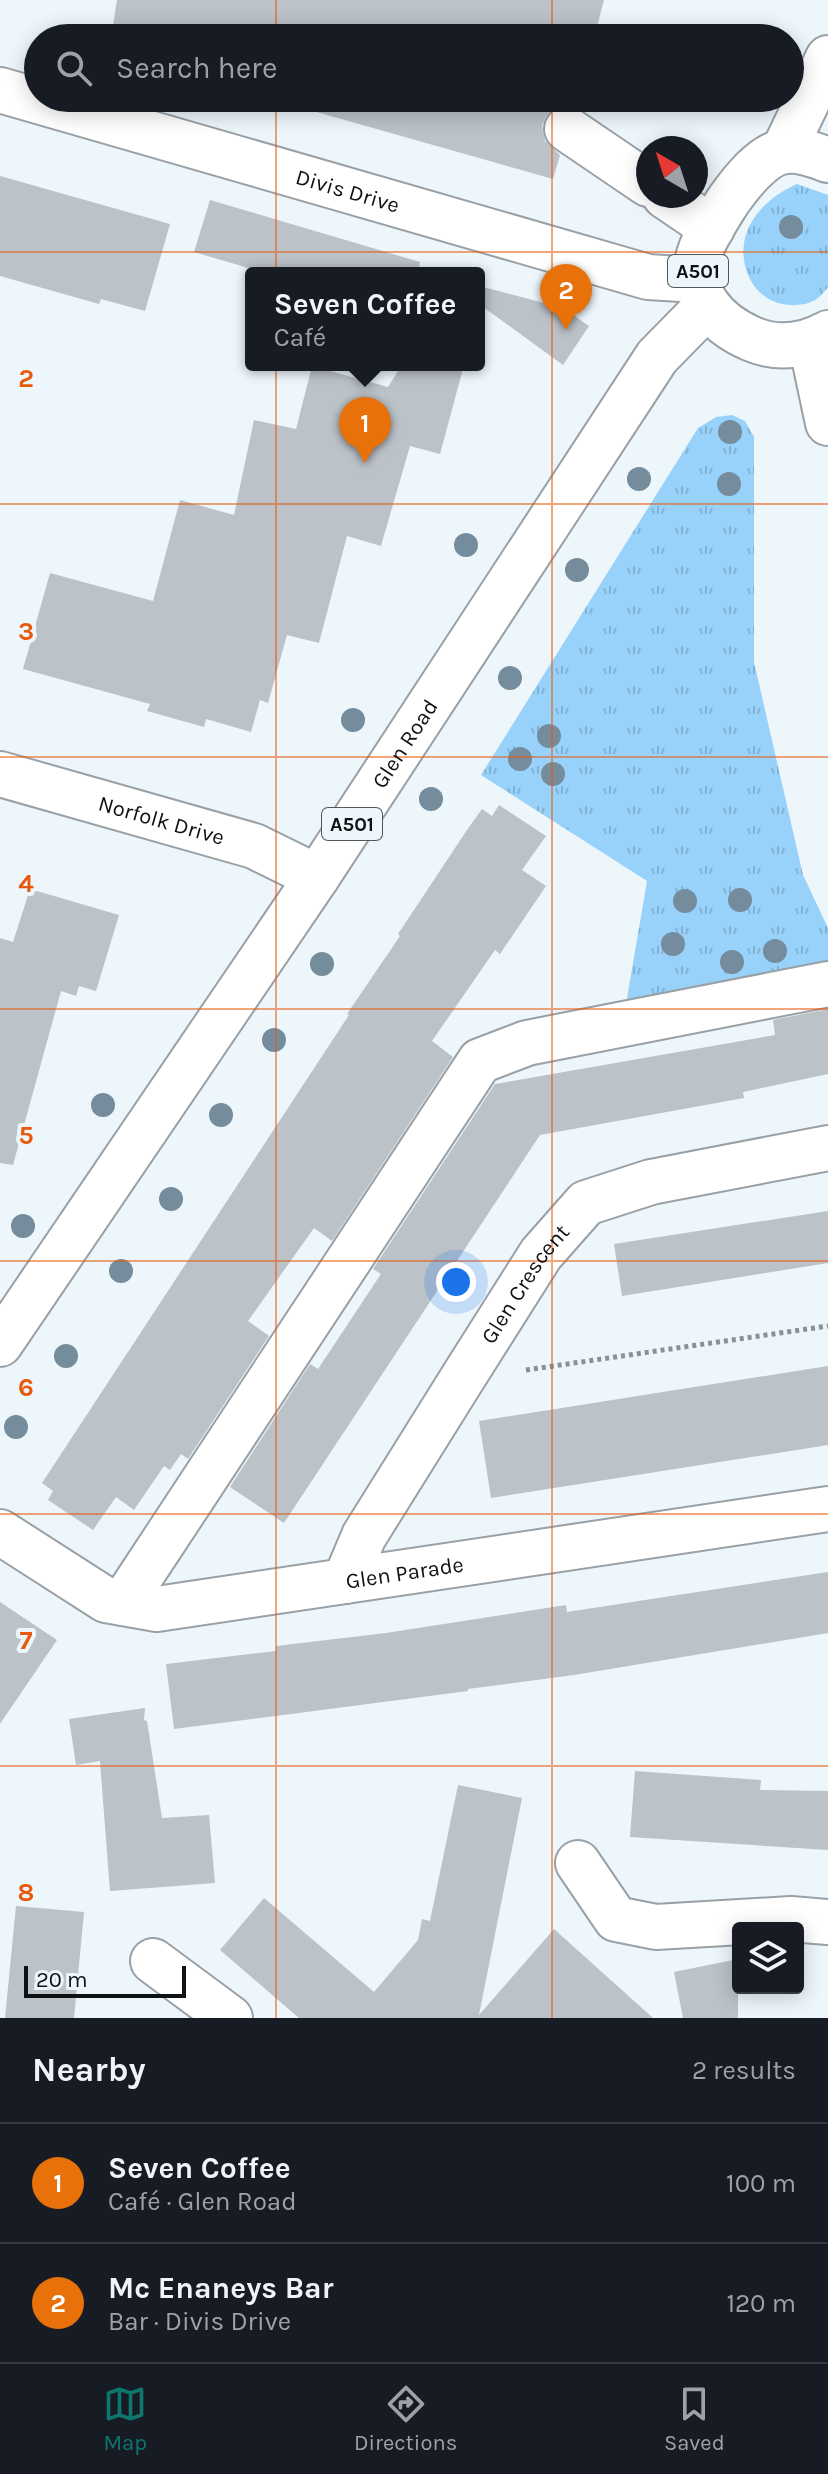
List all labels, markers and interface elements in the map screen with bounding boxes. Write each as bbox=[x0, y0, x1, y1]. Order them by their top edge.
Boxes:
search box bbox=[24, 24, 804, 112]
icon: search bbox=[52, 46, 96, 90]
text: Search here bbox=[116, 50, 277, 86]
north arrow bbox=[636, 136, 708, 208]
street label: Divis Drive bbox=[293, 164, 403, 219]
road number: A501 bbox=[668, 255, 728, 287]
pin: 2 bbox=[540, 264, 592, 330]
popup bbox=[245, 267, 485, 371]
text: Seven Coffee bbox=[274, 286, 456, 322]
text: Café bbox=[274, 322, 326, 353]
text: 2 bbox=[18, 363, 34, 394]
pin: 1 bbox=[339, 397, 391, 463]
text: 3 bbox=[18, 616, 34, 647]
street label: Glen Road bbox=[367, 695, 444, 793]
street label: Norfolk Drive bbox=[95, 791, 227, 851]
road number: A501 bbox=[322, 808, 382, 840]
text: 4 bbox=[18, 868, 34, 899]
text: 5 bbox=[18, 1120, 34, 1151]
street label: Glen Crescent bbox=[476, 1219, 575, 1349]
your location bbox=[436, 1262, 476, 1302]
text: 6 bbox=[18, 1372, 34, 1403]
street label: Glen Parade bbox=[344, 1551, 465, 1595]
text: 7 bbox=[20, 1625, 33, 1656]
text: 8 bbox=[18, 1877, 34, 1908]
map controls bbox=[732, 1922, 804, 1994]
button: layers bbox=[732, 1922, 804, 1994]
scale bar bbox=[24, 1962, 186, 1998]
text: 20 m bbox=[36, 1967, 88, 1993]
text: Nearby bbox=[32, 2050, 146, 2090]
text: 2 results bbox=[692, 2055, 796, 2086]
text: Seven Coffee bbox=[108, 2150, 291, 2186]
text: 1 bbox=[53, 2168, 63, 2199]
text: 100 m bbox=[726, 2168, 796, 2199]
text: Café · Glen Road bbox=[108, 2186, 297, 2217]
text: Mc Enaneys Bar bbox=[108, 2270, 333, 2306]
text: 2 bbox=[50, 2288, 66, 2319]
text: 120 m bbox=[726, 2288, 796, 2319]
text: Bar · Divis Drive bbox=[108, 2306, 291, 2337]
tab: Map bbox=[103, 2382, 147, 2456]
tab: Directions bbox=[354, 2382, 457, 2456]
tab: Saved bbox=[664, 2382, 725, 2456]

